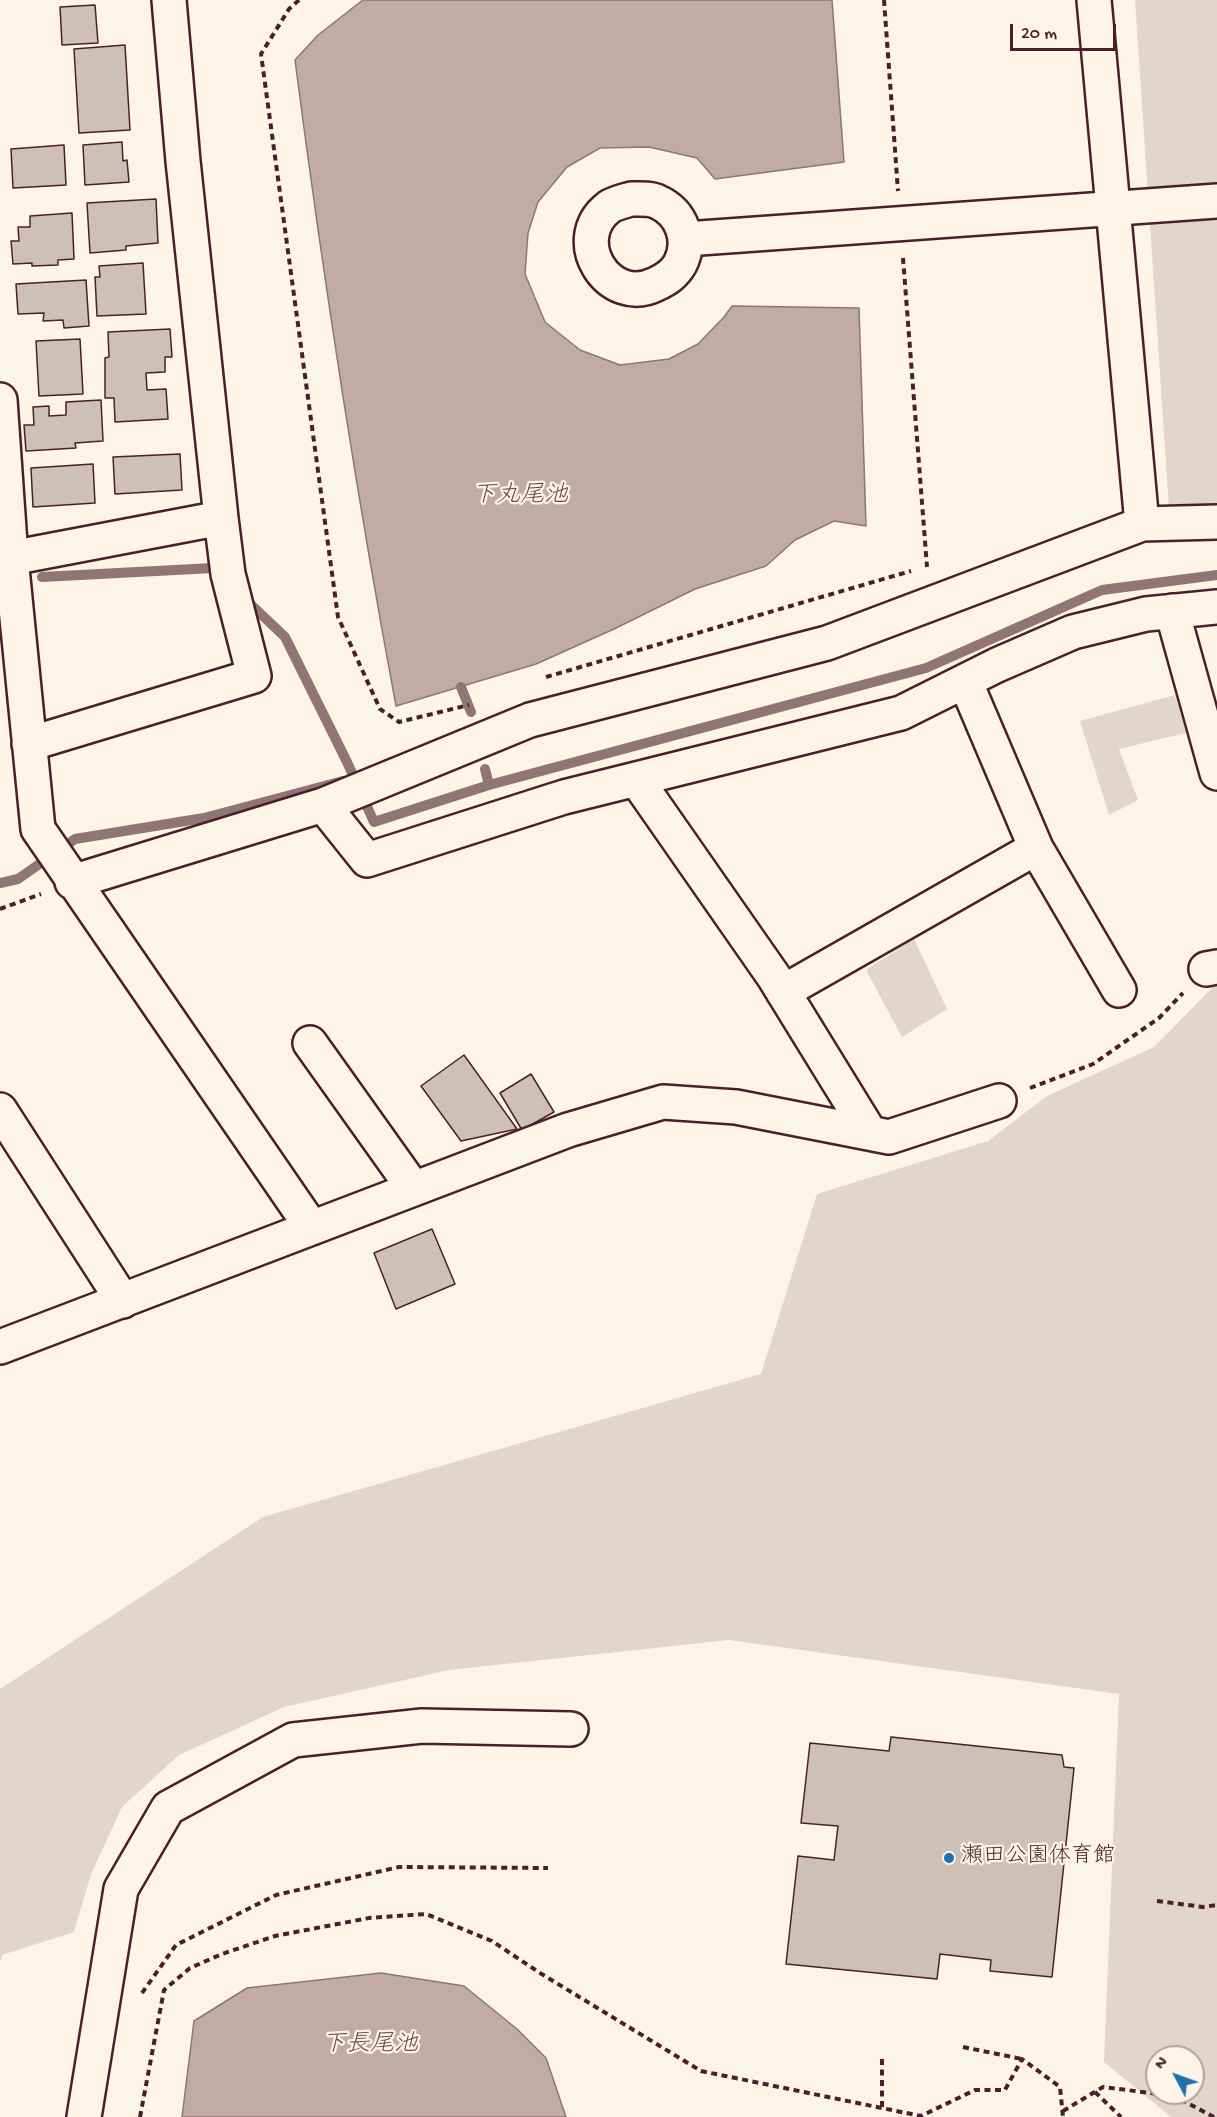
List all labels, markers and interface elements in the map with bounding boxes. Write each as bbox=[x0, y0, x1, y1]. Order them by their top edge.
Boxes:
scale bar bbox=[1013, 12, 1120, 50]
text: 20 m bbox=[1021, 24, 1057, 45]
water label: 下丸尾池 bbox=[472, 483, 568, 511]
place label: 瀬田公園体育館 bbox=[961, 1845, 1115, 1871]
marker: 瀬田公園体育館 bbox=[942, 1851, 956, 1865]
water label: 下長尾池 bbox=[322, 2032, 418, 2060]
north arrow bbox=[1145, 2045, 1205, 2105]
text: N bbox=[1152, 2054, 1173, 2074]

